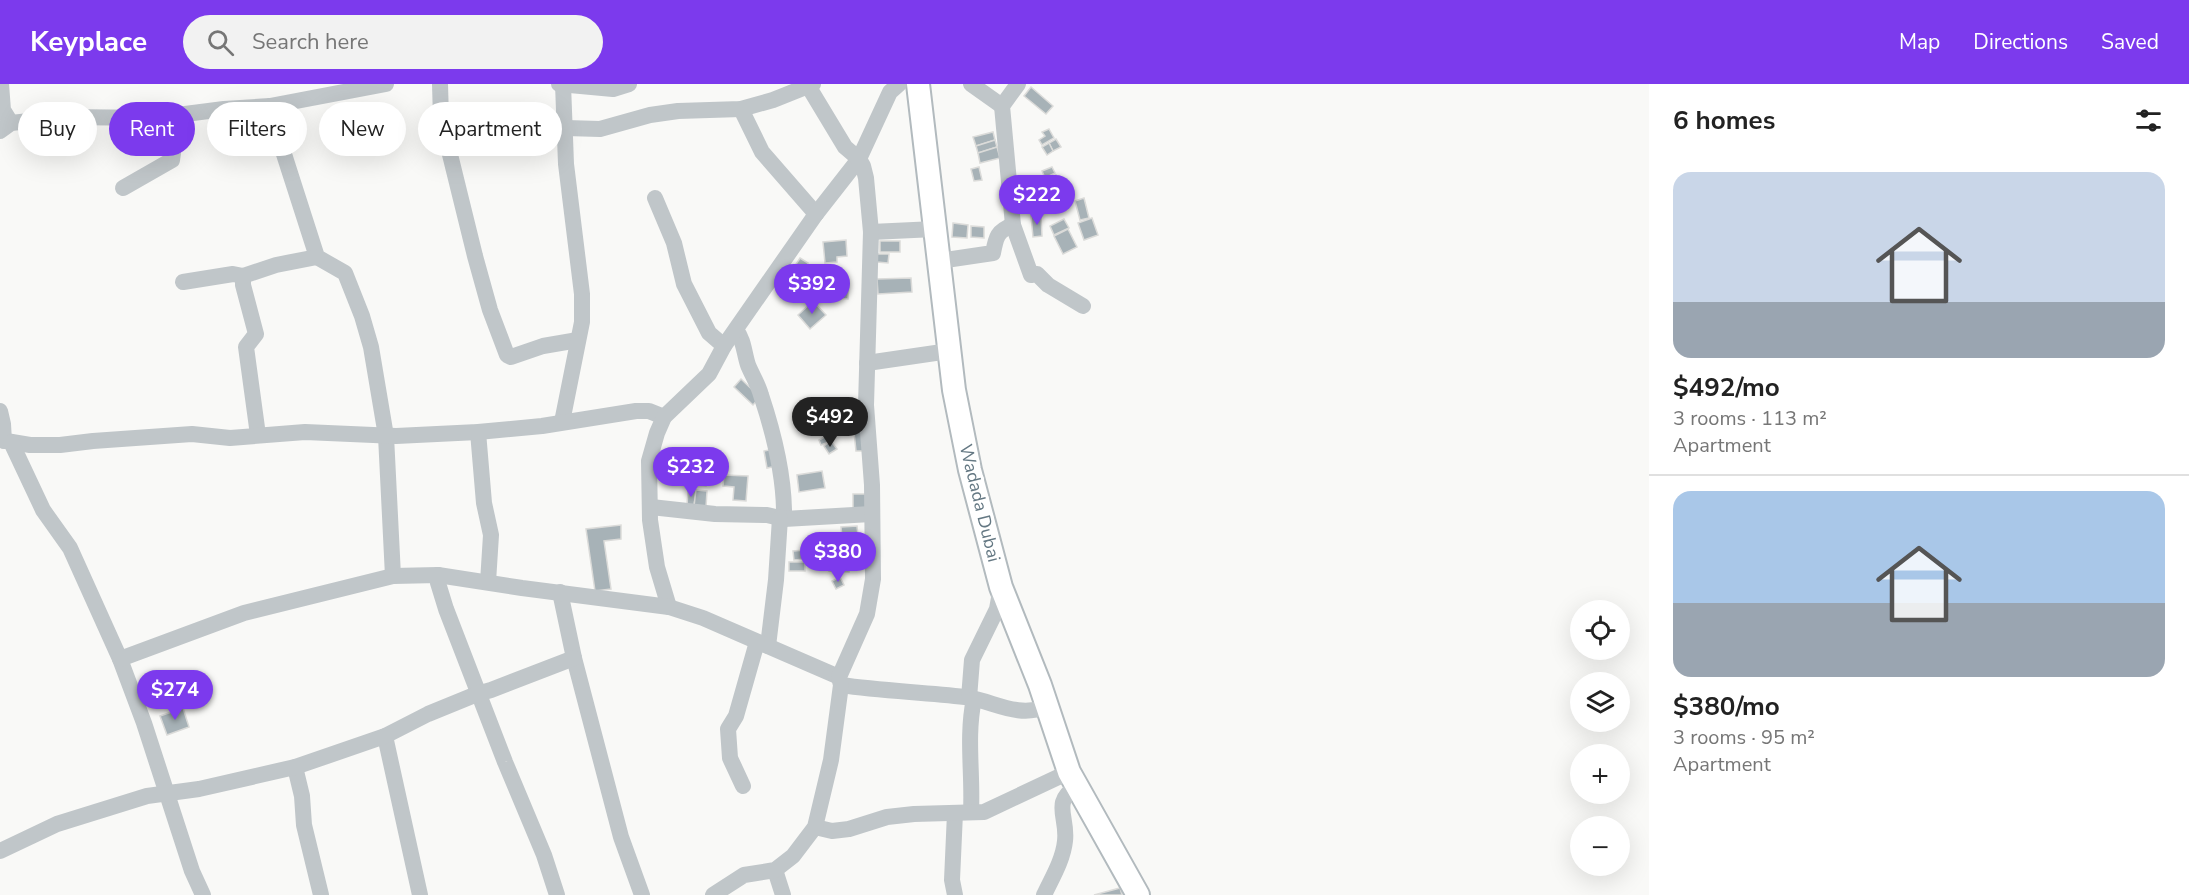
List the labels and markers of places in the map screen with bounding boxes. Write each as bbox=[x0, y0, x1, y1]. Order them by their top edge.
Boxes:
pin: $222 bbox=[1001, 175, 1073, 226]
pin: $392 bbox=[776, 264, 848, 315]
pin: $492 bbox=[794, 397, 866, 448]
pin: $232 bbox=[655, 447, 727, 498]
pin: $380 bbox=[802, 532, 874, 583]
pin: $274 bbox=[139, 670, 211, 721]

